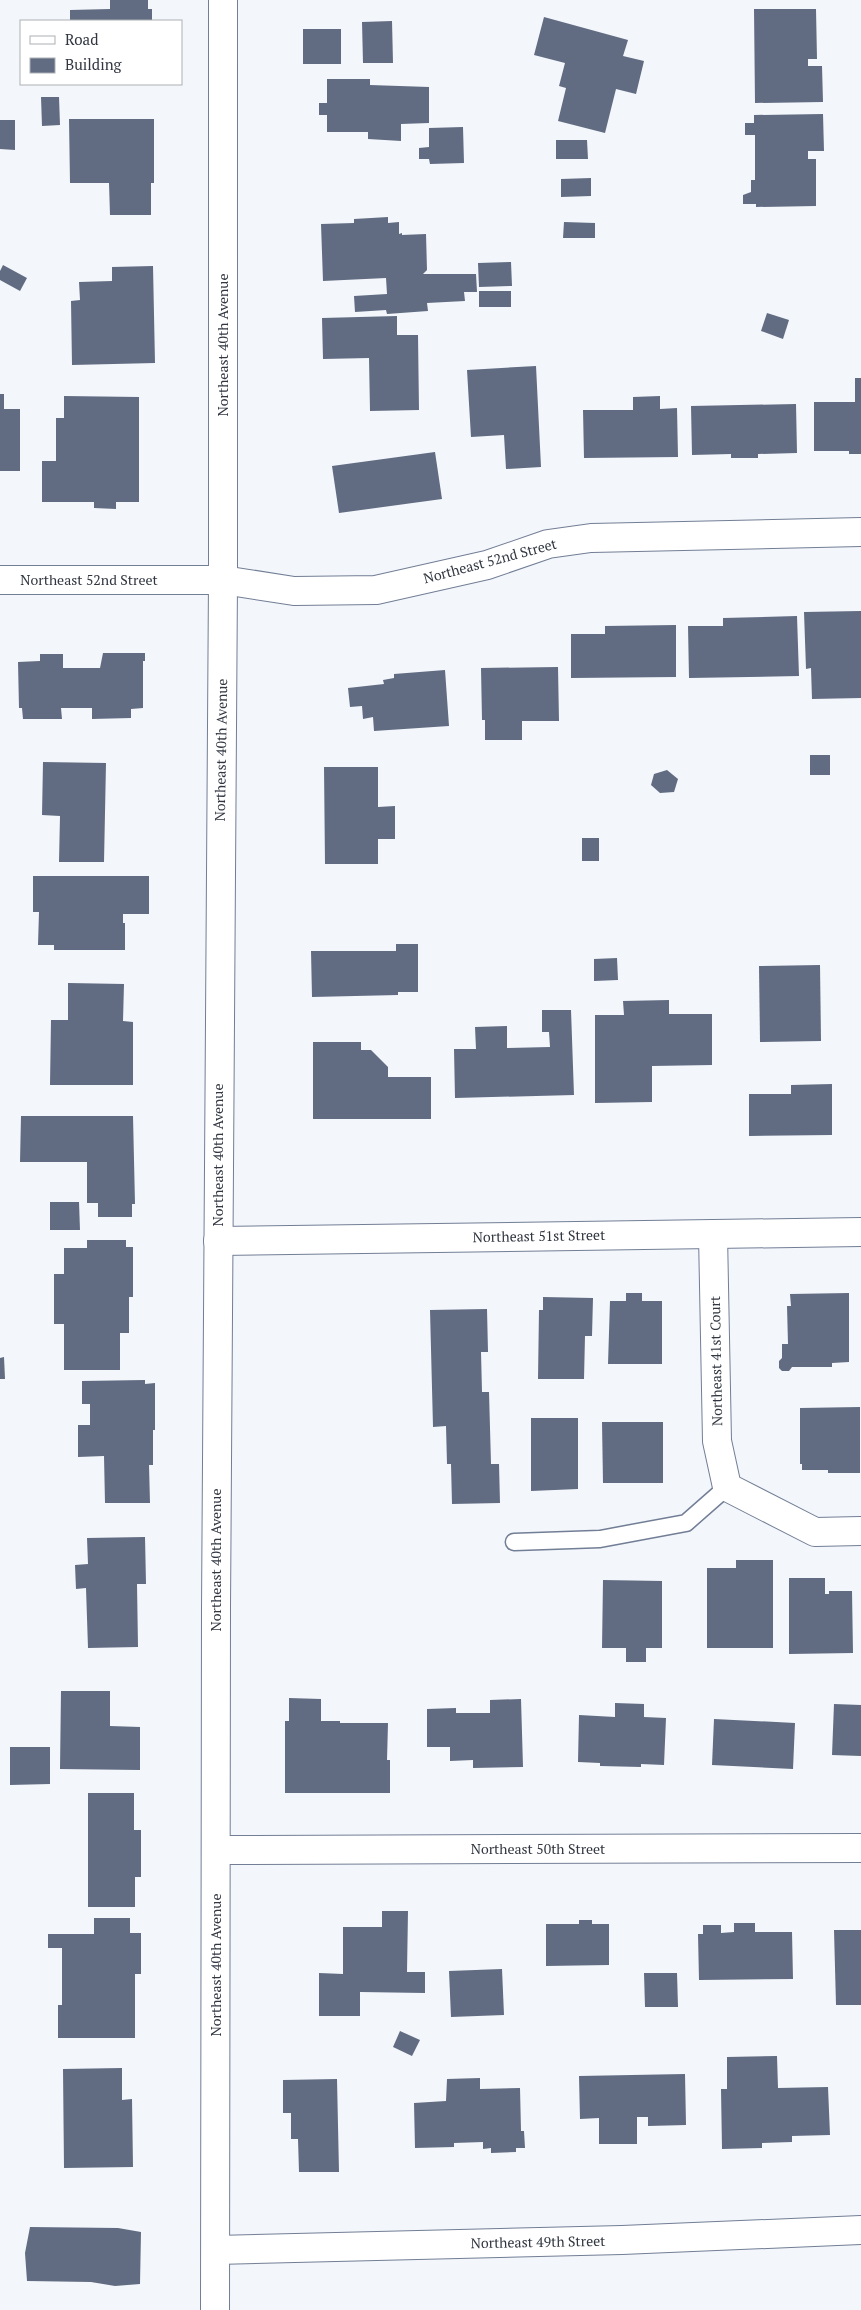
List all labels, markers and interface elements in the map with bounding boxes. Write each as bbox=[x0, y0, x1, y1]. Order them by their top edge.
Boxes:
legend bbox=[20, 20, 182, 85]
text: Road bbox=[65, 29, 98, 49]
text: Building bbox=[65, 54, 123, 74]
street label: Northeast 40th Avenue bbox=[213, 274, 232, 416]
street label: Northeast 52nd Street bbox=[421, 533, 559, 587]
street label: Northeast 52nd Street bbox=[20, 570, 158, 589]
street label: Northeast 40th Avenue bbox=[210, 678, 231, 822]
street label: Northeast 40th Avenue bbox=[208, 1084, 227, 1226]
street label: Northeast 51st Street bbox=[473, 1225, 606, 1246]
street label: Northeast 41st Court bbox=[705, 1295, 726, 1426]
street label: Northeast 40th Avenue bbox=[206, 1489, 225, 1631]
street label: Northeast 50th Street bbox=[471, 1839, 606, 1858]
street label: Northeast 40th Avenue bbox=[206, 1894, 225, 2036]
street label: Northeast 49th Street bbox=[471, 2231, 606, 2252]

